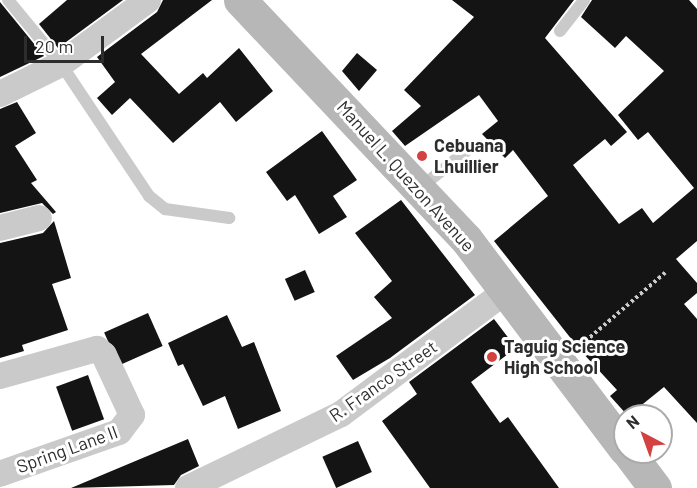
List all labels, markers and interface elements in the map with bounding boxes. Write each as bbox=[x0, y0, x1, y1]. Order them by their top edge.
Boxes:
scale bar bbox=[27, 24, 106, 62]
text: 20 m bbox=[35, 35, 73, 57]
street label: Manuel L. Quezon Avenue bbox=[333, 96, 479, 256]
place label: Cebuana Lhuillier bbox=[434, 135, 504, 178]
marker: Cebuana Lhuillier bbox=[415, 149, 429, 163]
street label: R. Franco Street bbox=[325, 336, 441, 426]
place label: Taguig Science High School bbox=[504, 336, 625, 378]
marker: Taguig Science High School bbox=[485, 350, 499, 364]
north arrow bbox=[613, 404, 673, 464]
text: N bbox=[622, 411, 642, 432]
street label: Spring Lane II bbox=[13, 421, 121, 477]

